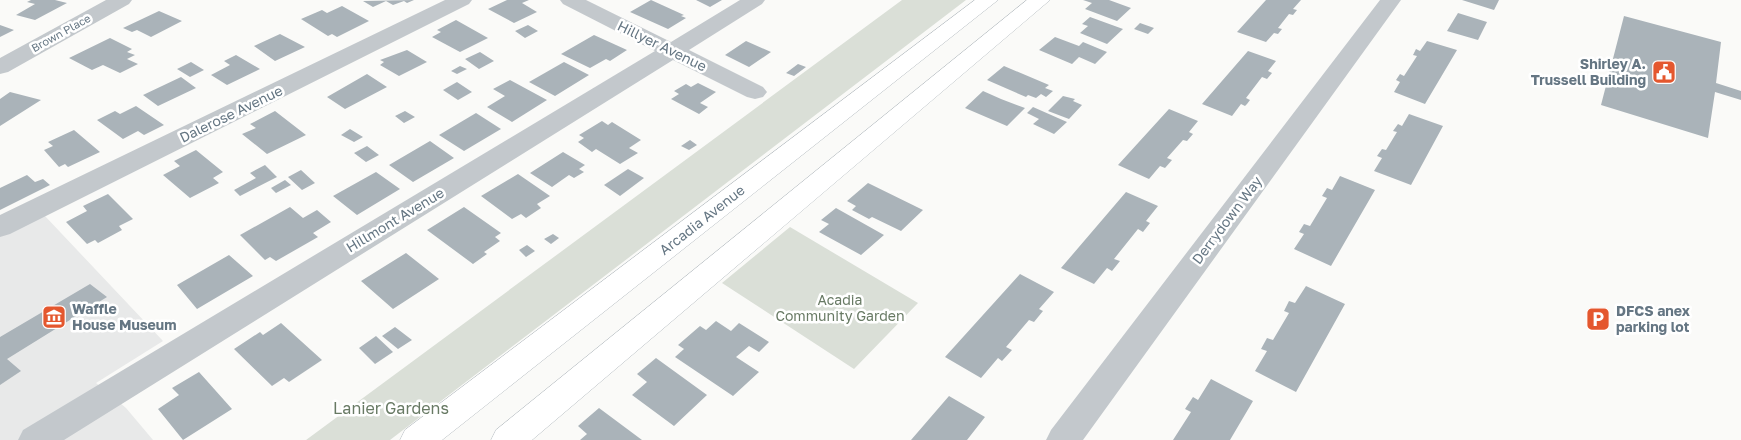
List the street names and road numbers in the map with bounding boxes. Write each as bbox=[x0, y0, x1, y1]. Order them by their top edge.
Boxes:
street label: Brown Place bbox=[29, 11, 93, 54]
street label: Hillyer Avenue bbox=[615, 17, 710, 74]
street label: Dalerose Avenue bbox=[177, 81, 285, 146]
street label: Derrydown Way bbox=[1188, 172, 1265, 267]
street label: Arcadia Avenue bbox=[656, 181, 748, 258]
street label: Hillmont Avenue bbox=[343, 184, 447, 255]

